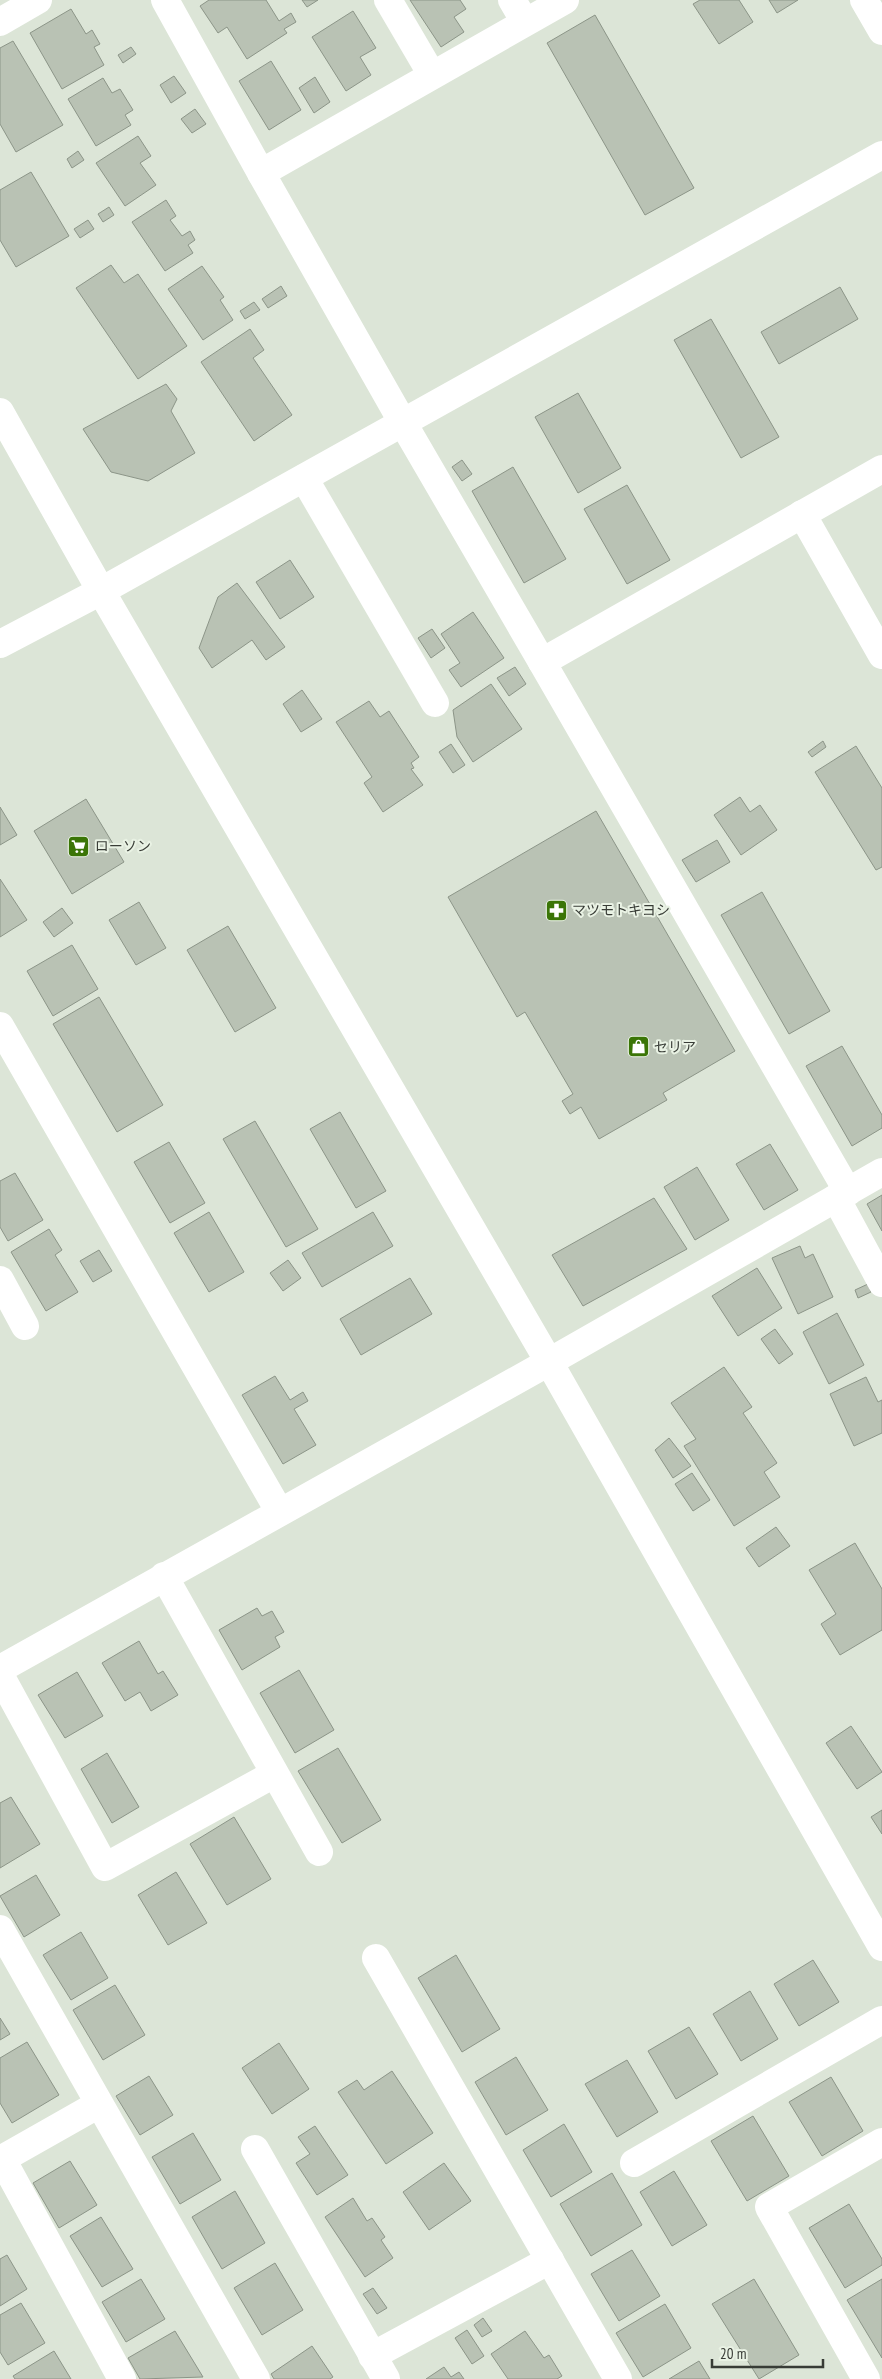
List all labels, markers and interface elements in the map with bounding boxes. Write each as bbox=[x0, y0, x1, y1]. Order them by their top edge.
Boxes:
supermarket icon: ローソン bbox=[67, 834, 91, 858]
place label: ローソン bbox=[95, 837, 151, 855]
pharmacy icon: マツモトキヨシ bbox=[544, 898, 568, 922]
place label: マツモトキヨシ bbox=[572, 901, 670, 919]
shop icon: セリア bbox=[626, 1035, 650, 1059]
place label: セリア bbox=[654, 1038, 696, 1056]
scale bar bbox=[712, 2336, 823, 2368]
text: 20 m bbox=[720, 2344, 746, 2363]

